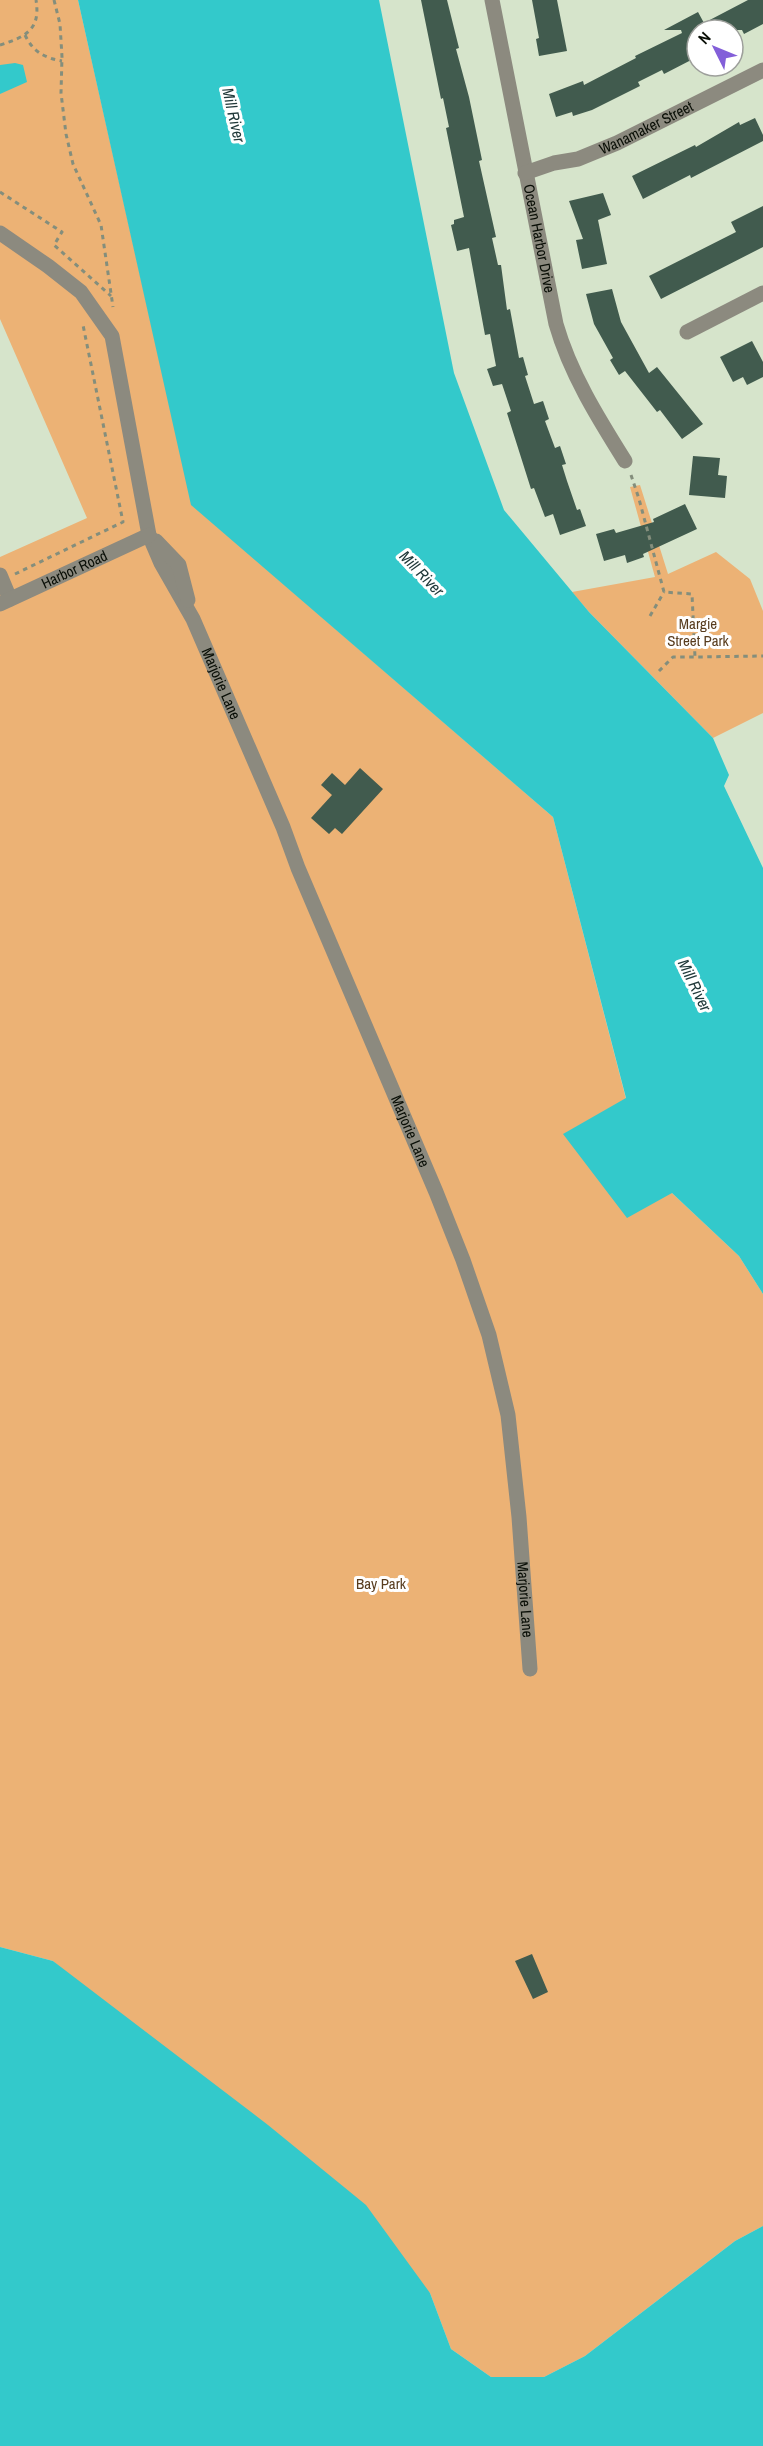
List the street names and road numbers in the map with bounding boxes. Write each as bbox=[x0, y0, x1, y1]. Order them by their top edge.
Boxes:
street label: Wanamaker Street bbox=[596, 95, 697, 159]
street label: Ocean Harbor Drive bbox=[519, 182, 561, 295]
street label: Harbor Road bbox=[38, 545, 111, 593]
street label: Marjorie Lane bbox=[197, 645, 246, 723]
street label: Marjorie Lane bbox=[386, 1092, 435, 1170]
street label: Marjorie Lane bbox=[512, 1561, 539, 1638]

